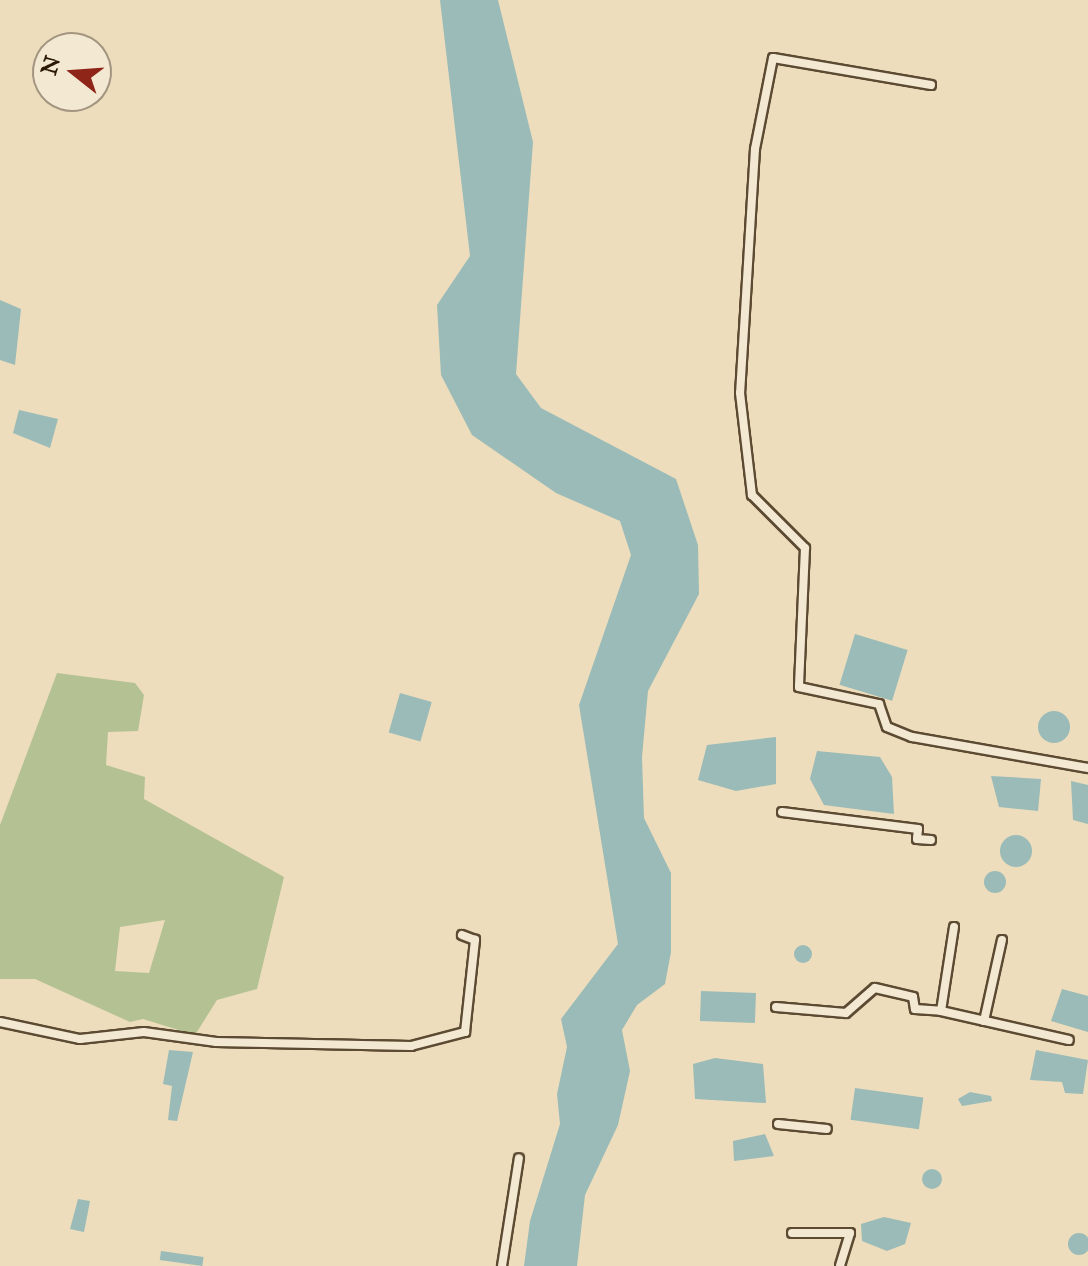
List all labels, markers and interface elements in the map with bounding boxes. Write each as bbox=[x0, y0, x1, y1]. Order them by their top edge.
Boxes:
north arrow bbox=[32, 32, 112, 112]
text: N bbox=[35, 53, 66, 78]

